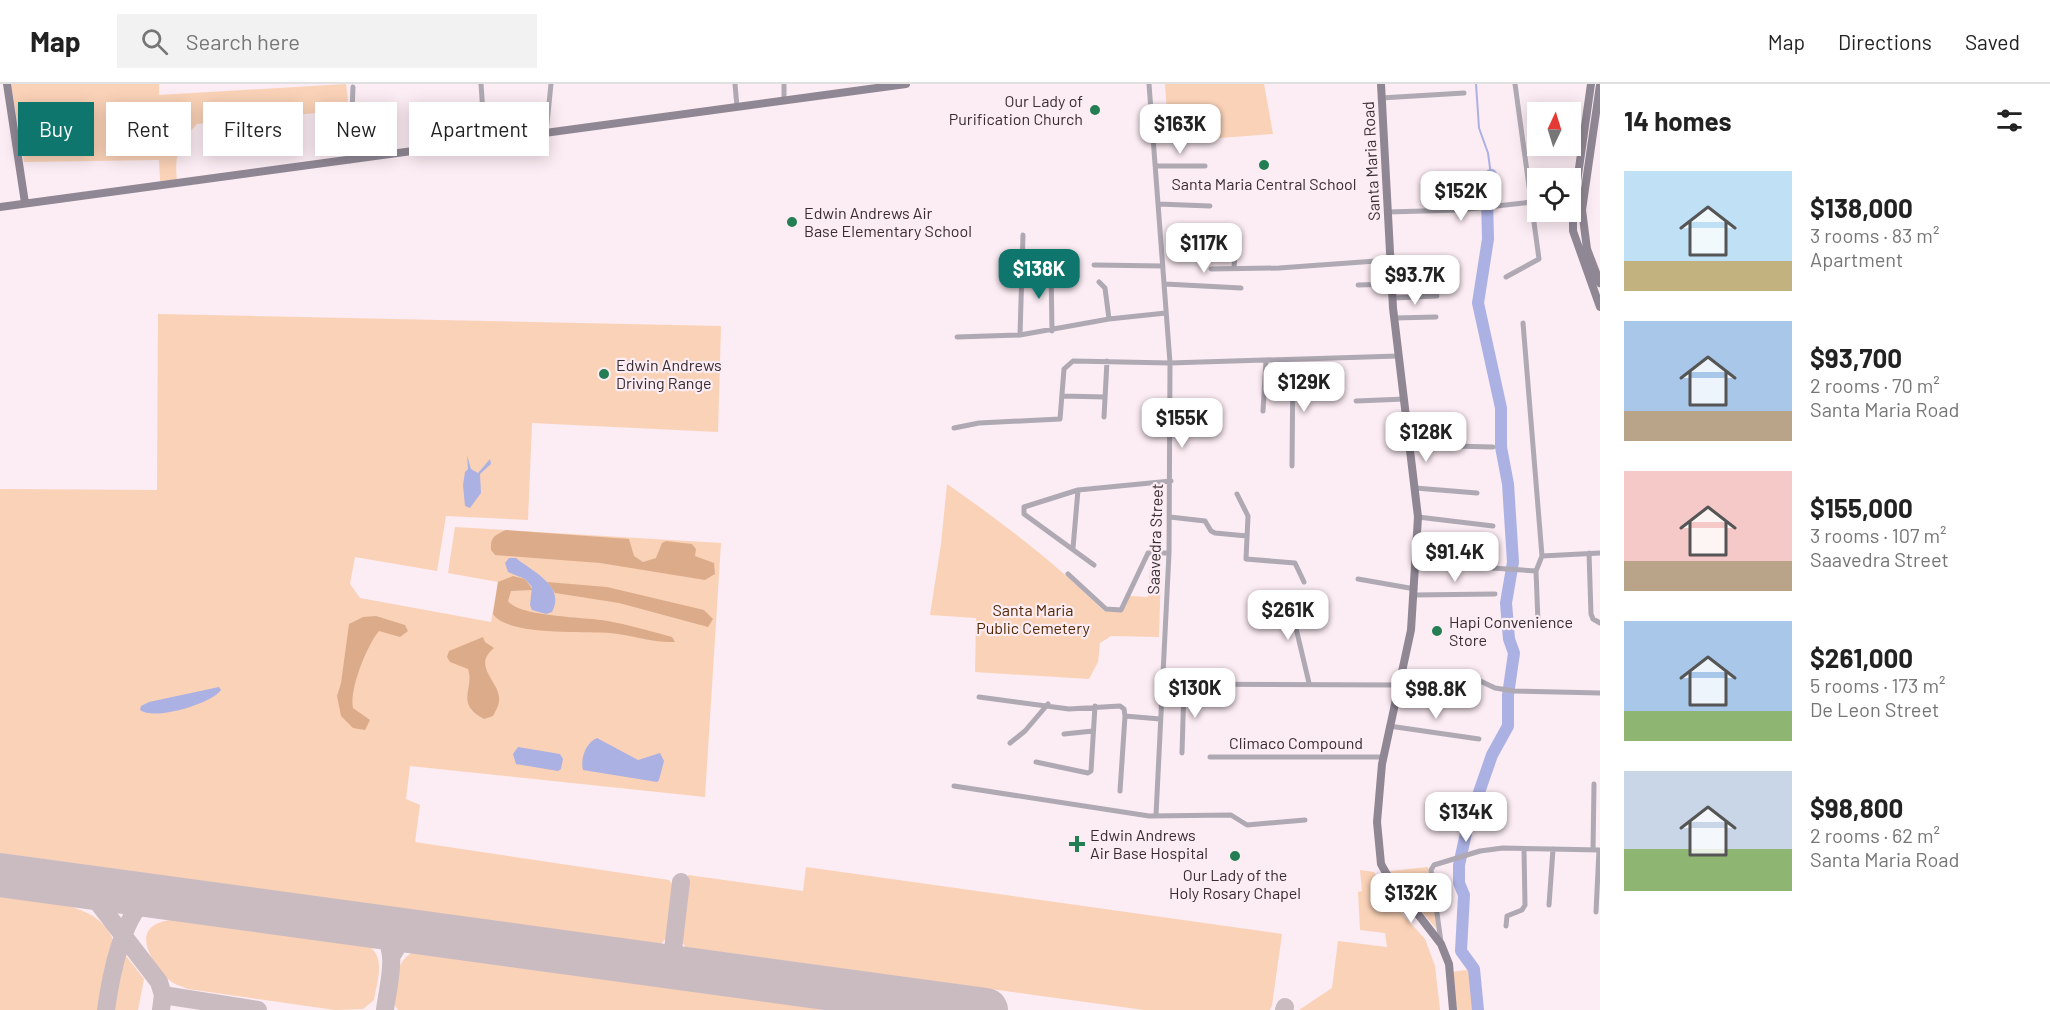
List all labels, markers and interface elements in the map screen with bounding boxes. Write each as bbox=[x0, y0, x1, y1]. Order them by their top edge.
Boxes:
search box bbox=[117, 14, 537, 68]
text: Map bbox=[30, 24, 81, 58]
icon: search bbox=[138, 25, 171, 58]
text: Search here bbox=[186, 28, 300, 54]
text: Map bbox=[1768, 29, 1805, 54]
text: Directions bbox=[1838, 29, 1932, 54]
text: Saved bbox=[1965, 29, 2020, 54]
place label: Our Lady of Purification Church bbox=[949, 91, 1083, 128]
street label: Santa Maria Road bbox=[1358, 101, 1383, 221]
chip: Buy bbox=[18, 102, 94, 156]
chip: Rent bbox=[106, 102, 191, 156]
chip: Filters bbox=[203, 102, 303, 156]
chip: New bbox=[315, 102, 397, 156]
chip: Apartment bbox=[409, 102, 549, 156]
north arrow bbox=[1527, 102, 1581, 156]
map controls bbox=[1527, 102, 1581, 222]
marker: Our Lady of Purification Church bbox=[1088, 103, 1102, 117]
pin: $163K bbox=[1138, 104, 1222, 155]
icon: filters bbox=[1993, 104, 2026, 137]
text: 14 homes bbox=[1624, 105, 1731, 136]
text: $163K bbox=[1154, 111, 1206, 135]
marker: Santa Maria Central School bbox=[1257, 158, 1271, 172]
button: locate bbox=[1527, 168, 1581, 222]
pin: $152K bbox=[1419, 171, 1503, 222]
place label: Santa Maria Central School bbox=[1171, 174, 1357, 193]
text: $152K bbox=[1434, 178, 1488, 202]
text: $138,000 bbox=[1810, 192, 1913, 223]
icon: home bbox=[1672, 195, 1744, 267]
place label: Edwin Andrews Air Base Elementary School bbox=[804, 203, 972, 240]
marker: Edwin Andrews Air Base Elementary School bbox=[785, 215, 799, 229]
pin: $117K bbox=[1162, 223, 1246, 274]
text: 3 rooms · 83 m² bbox=[1810, 223, 1939, 247]
text: $117K bbox=[1180, 230, 1228, 254]
text: Apartment bbox=[1810, 247, 1903, 271]
pin: $138K bbox=[997, 249, 1081, 300]
pin: $93.7K bbox=[1366, 255, 1464, 306]
text: $138K bbox=[1013, 256, 1065, 280]
text: $93.7K bbox=[1385, 262, 1445, 286]
text: $93,700 bbox=[1810, 342, 1902, 373]
icon: home bbox=[1672, 345, 1744, 417]
place label: Edwin Andrews Driving Range bbox=[616, 355, 722, 392]
pin: $129K bbox=[1262, 362, 1346, 413]
marker: Edwin Andrews Driving Range bbox=[597, 367, 611, 381]
text: $129K bbox=[1278, 369, 1330, 393]
text: 2 rooms · 70 m² bbox=[1810, 373, 1940, 397]
text: Santa Maria Road bbox=[1810, 397, 1959, 421]
pin: $155K bbox=[1140, 398, 1224, 449]
text: $155K bbox=[1156, 405, 1208, 429]
pin: $128K bbox=[1384, 412, 1468, 463]
text: $128K bbox=[1399, 419, 1453, 443]
street label: Saavedra Street bbox=[1143, 483, 1166, 595]
text: $155,000 bbox=[1810, 492, 1913, 523]
icon: home bbox=[1672, 495, 1744, 567]
text: 3 rooms · 107 m² bbox=[1810, 523, 1946, 547]
pin: $91.4K bbox=[1406, 532, 1504, 583]
text: $91.4K bbox=[1426, 539, 1484, 563]
text: Saavedra Street bbox=[1810, 547, 1949, 571]
pin: $261K bbox=[1246, 590, 1330, 641]
text: $261K bbox=[1262, 597, 1314, 621]
park label: Santa Maria Public Cemetery bbox=[976, 600, 1090, 637]
place label: Hapi Convenience Store bbox=[1449, 612, 1573, 649]
marker: Hapi Convenience Store bbox=[1430, 624, 1444, 638]
text: $261,000 bbox=[1810, 642, 1913, 673]
icon: home bbox=[1672, 645, 1744, 717]
pin: $130K bbox=[1153, 668, 1237, 719]
pin: $98.8K bbox=[1387, 669, 1485, 720]
text: 5 rooms · 173 m² bbox=[1810, 673, 1945, 697]
text: $130K bbox=[1168, 675, 1222, 699]
text: $98.8K bbox=[1405, 676, 1467, 700]
text: De Leon Street bbox=[1810, 697, 1939, 721]
street label: Climaco Compound bbox=[1229, 733, 1363, 752]
pin: $134K bbox=[1424, 792, 1508, 843]
text: $98,800 bbox=[1810, 792, 1903, 823]
icon: home bbox=[1672, 795, 1744, 867]
text: $134K bbox=[1439, 799, 1493, 823]
text: 2 rooms · 62 m² bbox=[1810, 823, 1940, 847]
place label: Edwin Andrews Air Base Hospital bbox=[1090, 825, 1208, 862]
marker: Edwin Andrews Air Base Hospital bbox=[1068, 835, 1086, 853]
text: Santa Maria Road bbox=[1810, 847, 1959, 871]
marker: Our Lady of the Holy Rosary Chapel bbox=[1228, 849, 1242, 863]
place label: Our Lady of the Holy Rosary Chapel bbox=[1169, 865, 1301, 902]
pin: $132K bbox=[1369, 873, 1453, 924]
text: $132K bbox=[1384, 880, 1438, 904]

